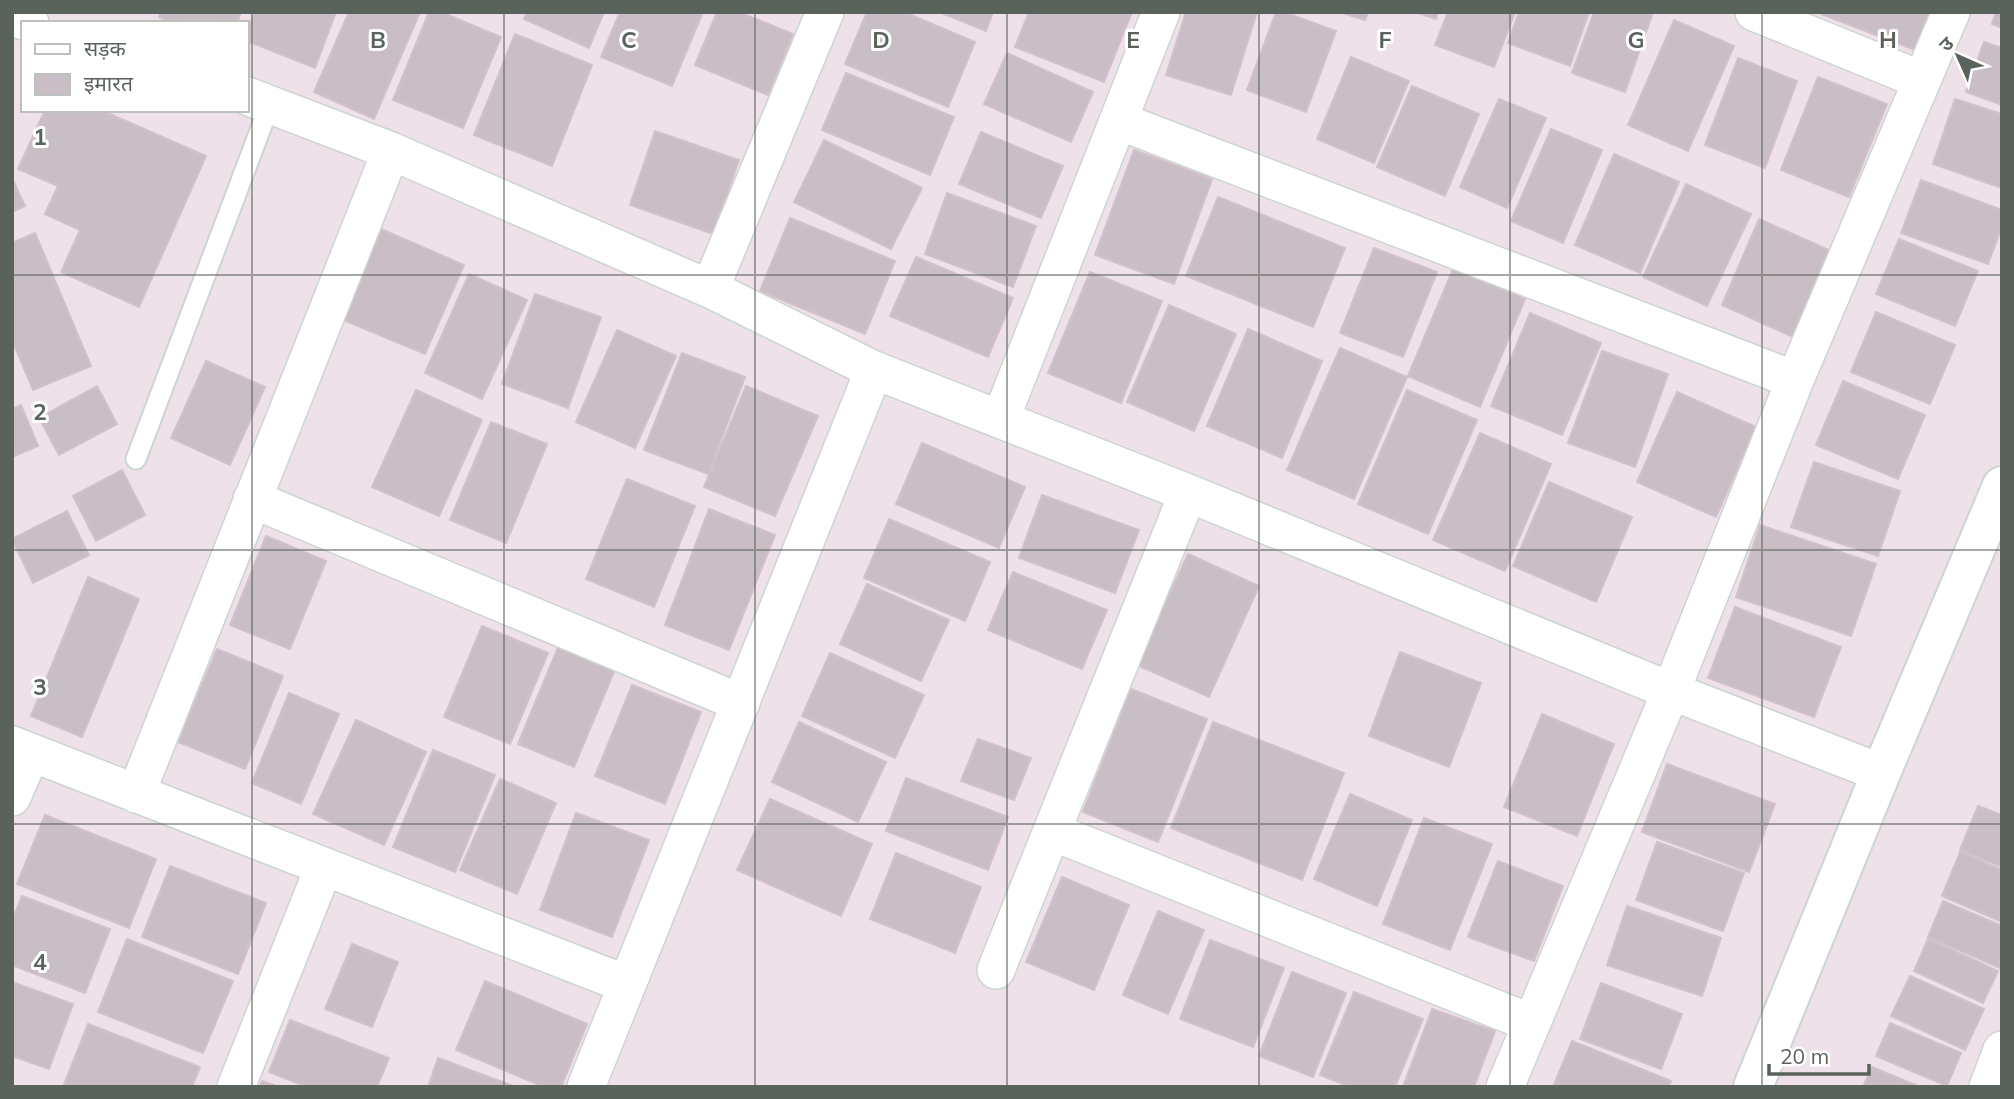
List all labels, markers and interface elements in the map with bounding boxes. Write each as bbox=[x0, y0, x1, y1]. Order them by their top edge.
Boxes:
legend bbox=[21, 21, 248, 112]
north arrow bbox=[1923, 21, 1993, 91]
text: B bbox=[370, 25, 386, 54]
text: C bbox=[621, 25, 637, 54]
text: D bbox=[872, 25, 890, 54]
text: E bbox=[1126, 25, 1140, 54]
text: F bbox=[1378, 25, 1392, 54]
text: G bbox=[1627, 25, 1645, 54]
text: H bbox=[1879, 25, 1897, 54]
text: उ bbox=[1934, 31, 1959, 56]
text: सड़क bbox=[84, 35, 126, 61]
text: इमारत bbox=[84, 70, 134, 96]
text: 1 bbox=[33, 122, 47, 151]
text: 2 bbox=[33, 397, 47, 426]
text: 3 bbox=[33, 672, 47, 701]
text: 4 bbox=[33, 947, 47, 976]
scale bar bbox=[1769, 1032, 1869, 1076]
text: 20 m bbox=[1780, 1043, 1829, 1069]

